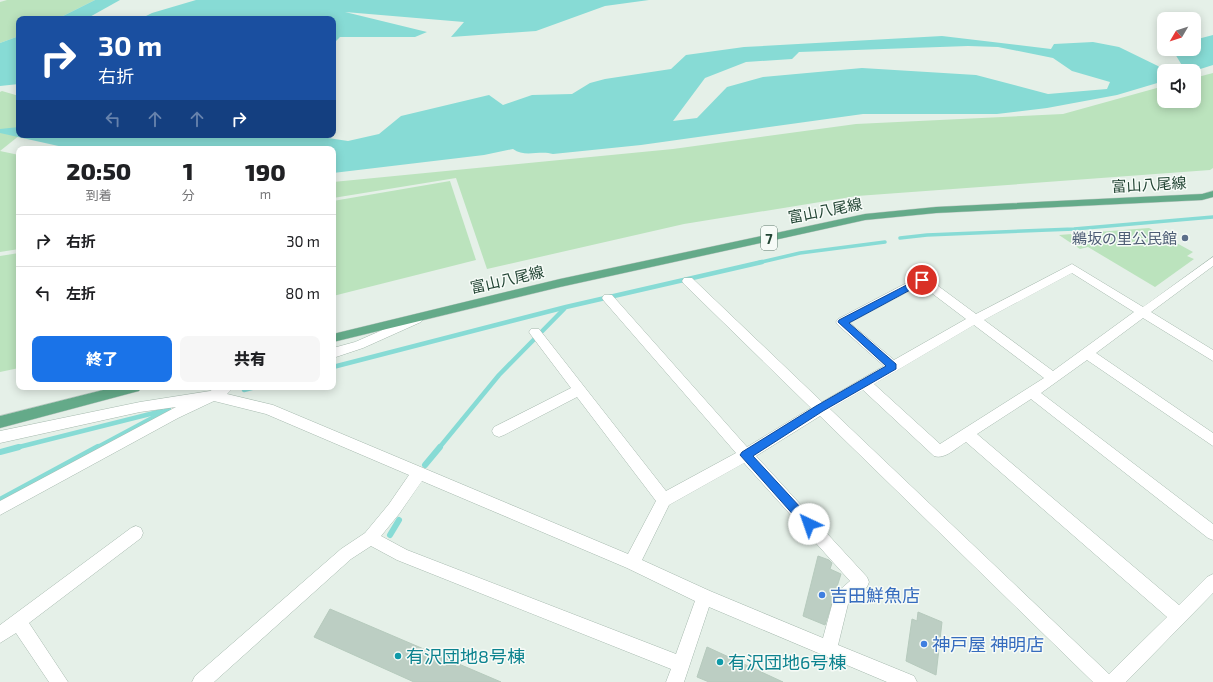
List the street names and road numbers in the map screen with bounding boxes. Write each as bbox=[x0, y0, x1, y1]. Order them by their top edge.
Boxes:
street label: 富山八尾線 bbox=[1111, 173, 1187, 195]
street label: 富山八尾線 bbox=[786, 194, 864, 226]
road number: 7 bbox=[761, 226, 777, 250]
street label: 富山八尾線 bbox=[468, 262, 546, 296]

